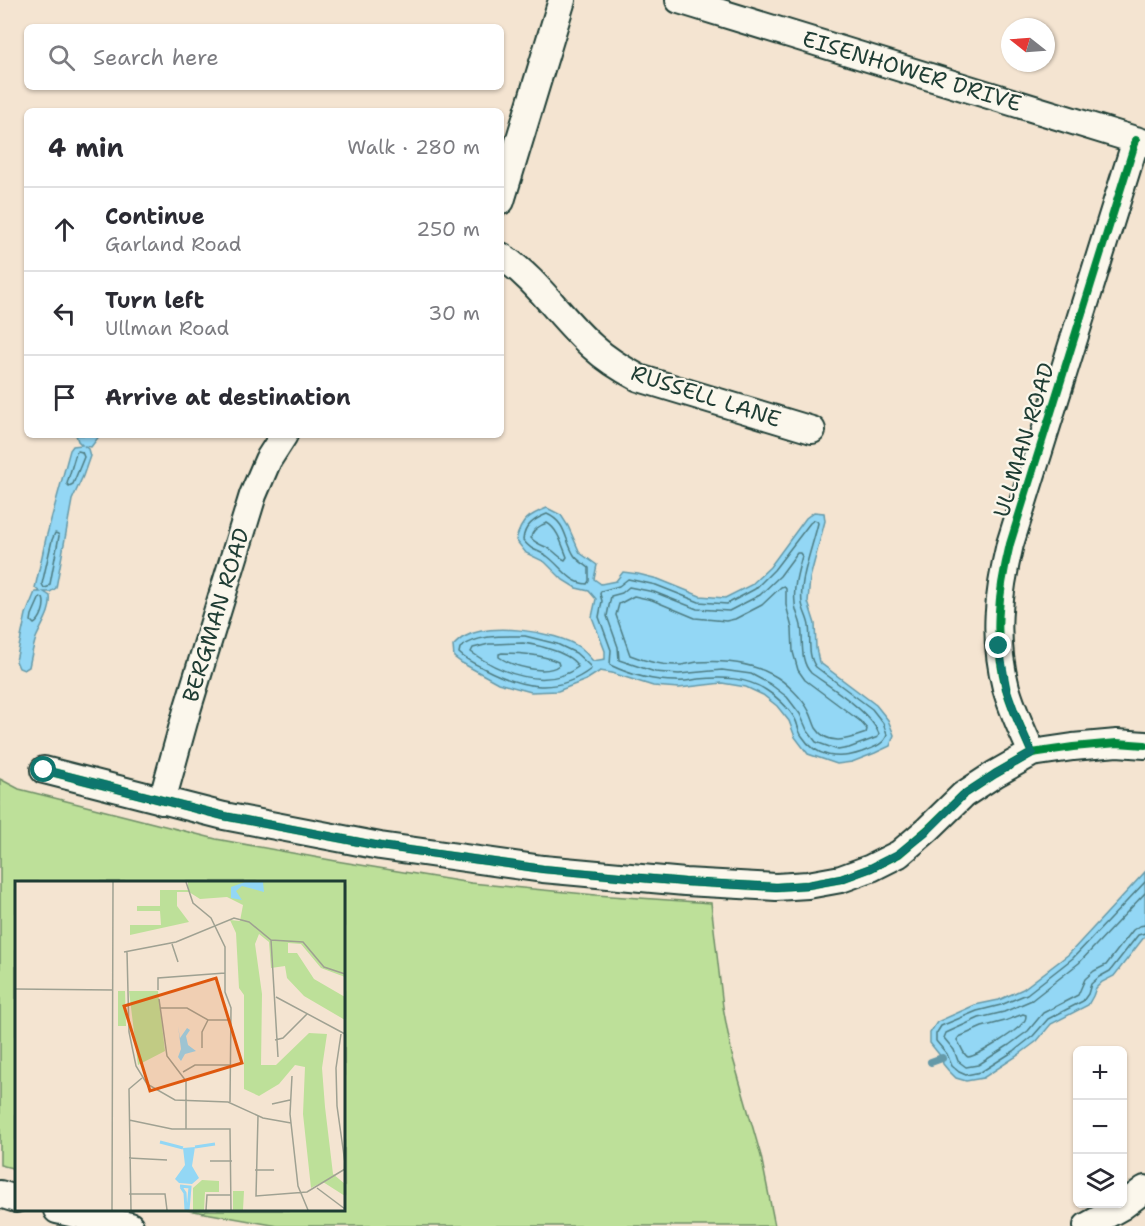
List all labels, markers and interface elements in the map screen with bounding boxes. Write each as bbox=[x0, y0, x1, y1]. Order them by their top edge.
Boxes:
north arrow bbox=[1001, 18, 1055, 72]
search box bbox=[24, 24, 504, 90]
street label: EISENHOWER DRIVE bbox=[799, 24, 1025, 118]
icon: search bbox=[45, 41, 78, 74]
text: Search here bbox=[93, 43, 219, 72]
text: 4 min bbox=[48, 130, 124, 165]
text: Walk · 280 m bbox=[347, 134, 480, 160]
text: Continue bbox=[105, 202, 205, 231]
icon: ahead bbox=[48, 213, 81, 246]
text: 250 m bbox=[416, 216, 480, 242]
text: Garland Road bbox=[105, 231, 242, 257]
text: Turn left bbox=[105, 286, 204, 315]
icon: left bbox=[48, 297, 81, 330]
text: 30 m bbox=[428, 300, 480, 326]
text: Ullman Road bbox=[105, 315, 229, 341]
street label: RUSSELL LANE bbox=[627, 358, 785, 434]
street label: ULLMAN ROAD bbox=[987, 359, 1061, 521]
icon: arrive bbox=[48, 381, 81, 414]
text: Arrive at destination bbox=[105, 383, 351, 412]
street label: BERGMAN ROAD bbox=[176, 524, 256, 706]
route end bbox=[985, 632, 1011, 658]
route start bbox=[30, 756, 56, 782]
inset map bbox=[15, 881, 345, 1211]
map controls bbox=[1073, 1046, 1127, 1208]
button: + bbox=[1073, 1046, 1127, 1100]
button: − bbox=[1073, 1100, 1127, 1154]
button: layers bbox=[1073, 1154, 1127, 1208]

